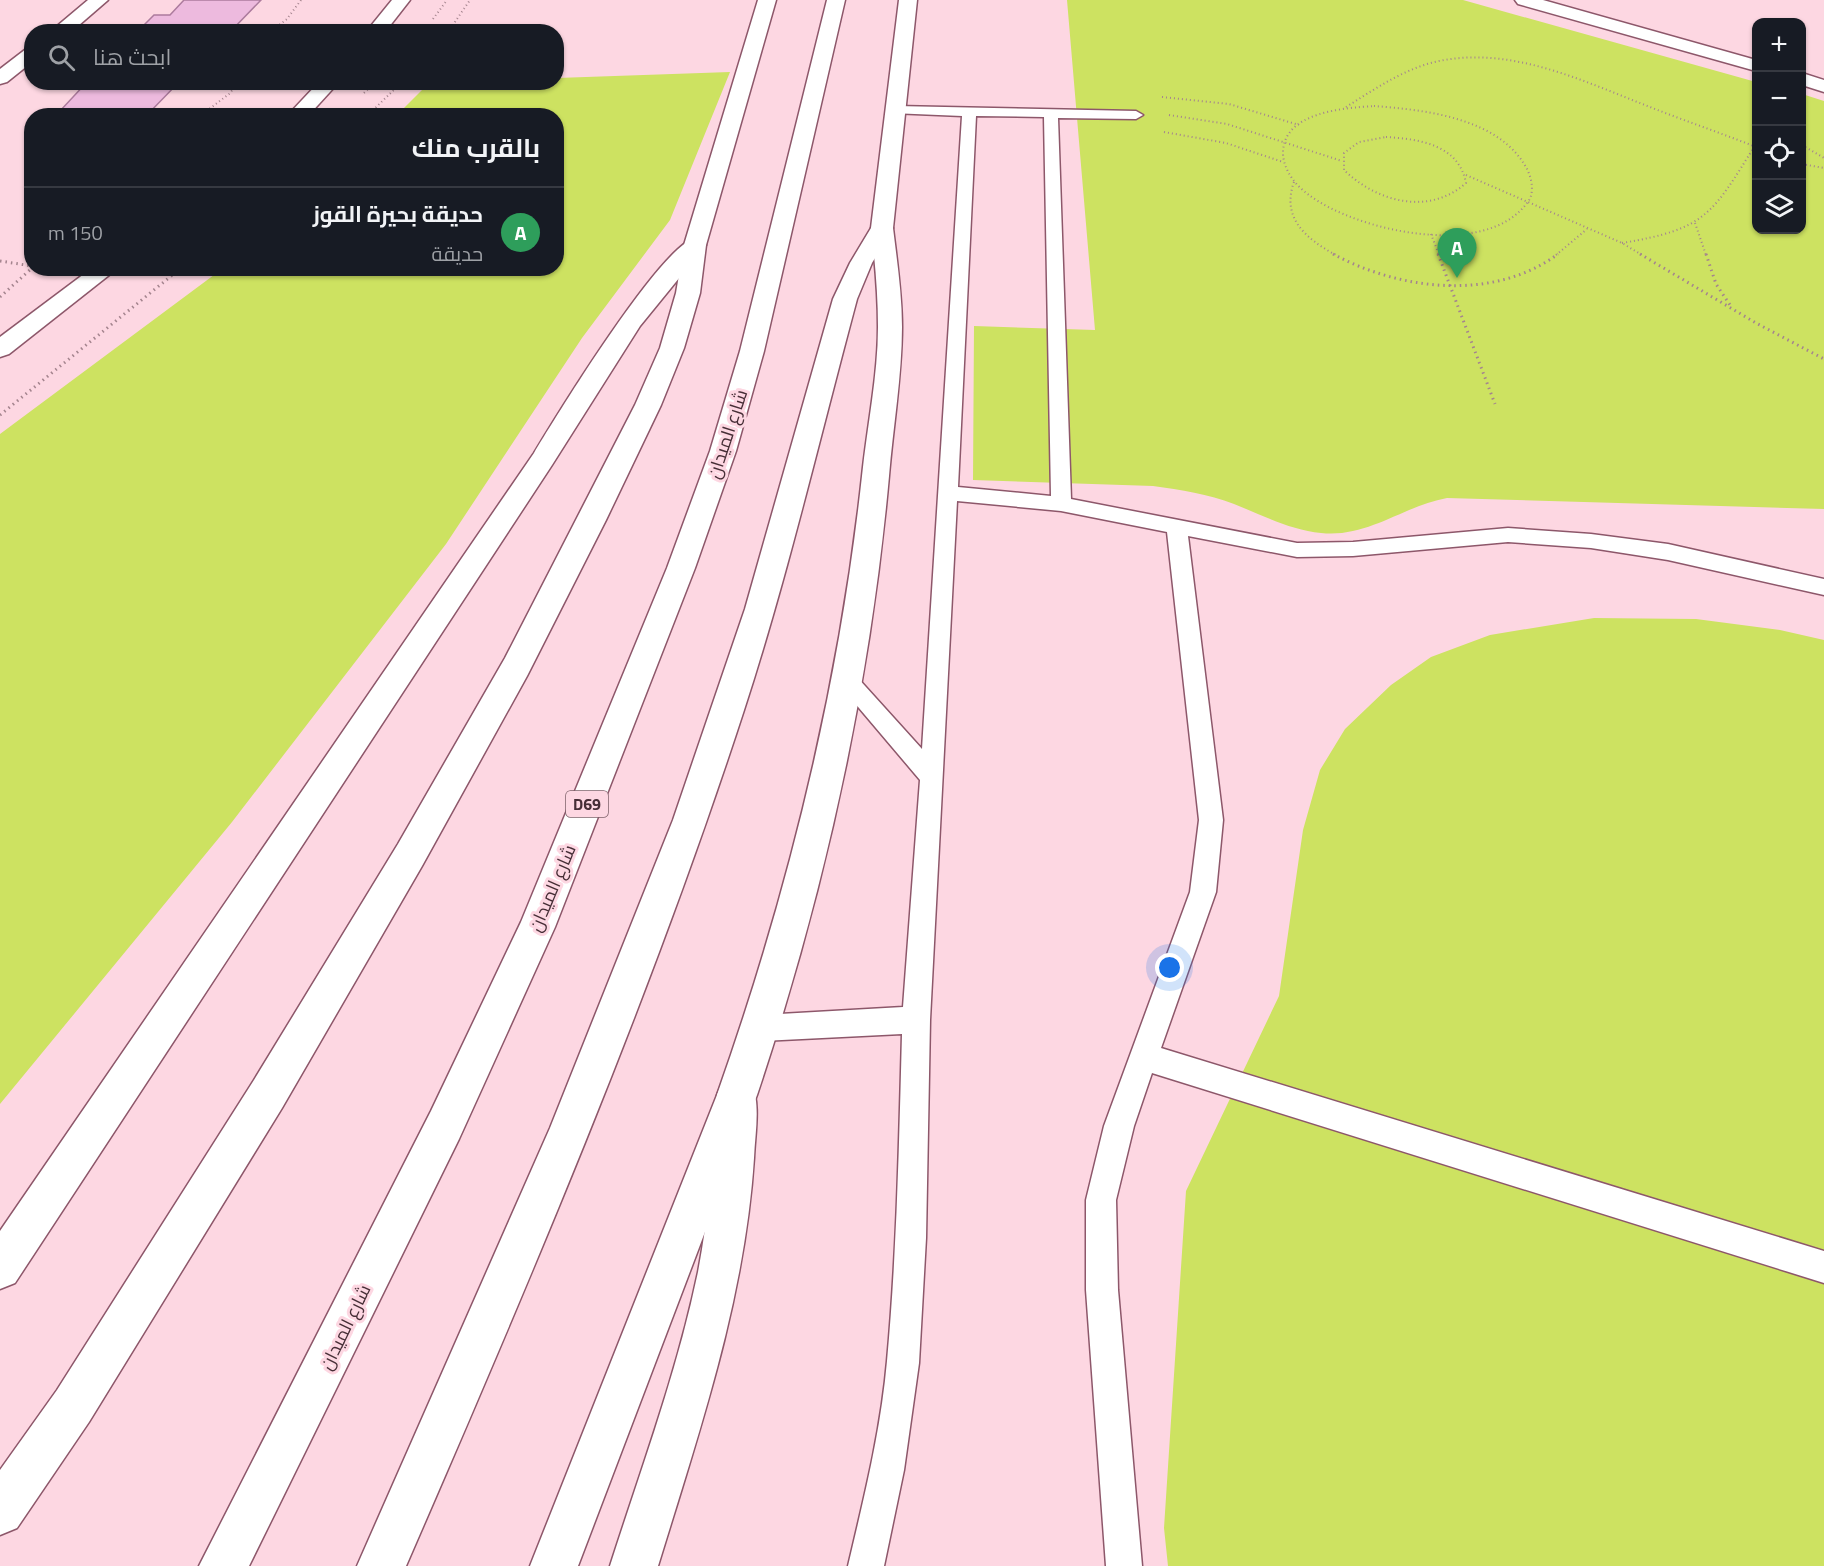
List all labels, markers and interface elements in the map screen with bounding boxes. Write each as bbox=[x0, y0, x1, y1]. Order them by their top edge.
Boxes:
map controls bbox=[1752, 18, 1806, 234]
button: + bbox=[1752, 18, 1806, 72]
search box bbox=[24, 24, 564, 90]
text: ابحث هنا bbox=[93, 40, 171, 74]
icon: search bbox=[45, 41, 78, 74]
button: − bbox=[1752, 72, 1806, 126]
button: locate bbox=[1752, 126, 1806, 180]
text: بالقرب منك bbox=[412, 128, 540, 167]
button: layers bbox=[1752, 180, 1806, 234]
text: حديقة بحيرة القوز bbox=[313, 197, 483, 231]
text: 150 m bbox=[48, 217, 103, 248]
text: A bbox=[514, 217, 527, 248]
pin: A bbox=[1438, 228, 1476, 278]
text: حديقة bbox=[432, 238, 483, 269]
street label: شارع الميدان bbox=[700, 386, 754, 482]
road number: D69 bbox=[566, 791, 608, 817]
street label: شارع الميدان bbox=[521, 840, 583, 936]
your location bbox=[1155, 953, 1184, 982]
street label: شارع الميدان bbox=[313, 1279, 377, 1375]

